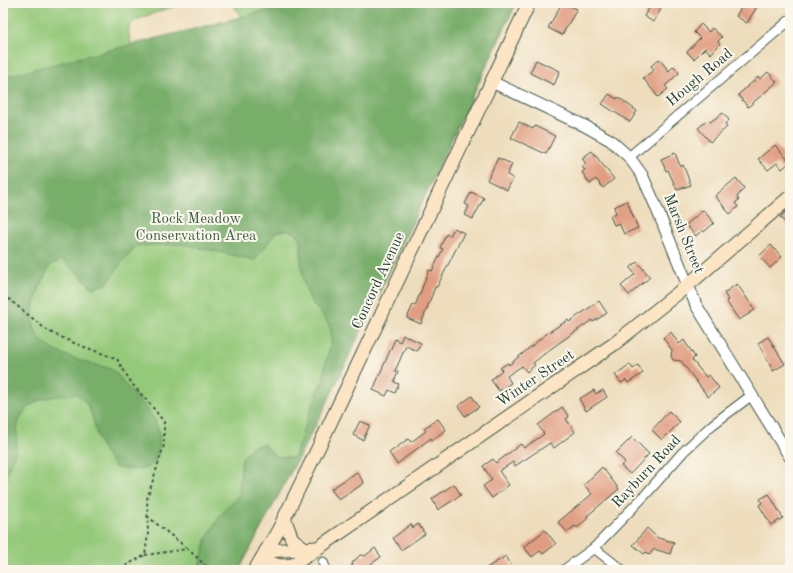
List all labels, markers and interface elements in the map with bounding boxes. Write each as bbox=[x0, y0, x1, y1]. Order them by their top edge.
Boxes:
street label: Hough Road bbox=[664, 46, 736, 110]
street label: Marsh Street bbox=[660, 192, 706, 276]
park label: Rock Meadow Conservation Area bbox=[136, 212, 257, 244]
street label: Concord Avenue bbox=[350, 230, 408, 332]
street label: Winter Street bbox=[495, 348, 577, 410]
street label: Rayburn Road bbox=[610, 433, 684, 511]

